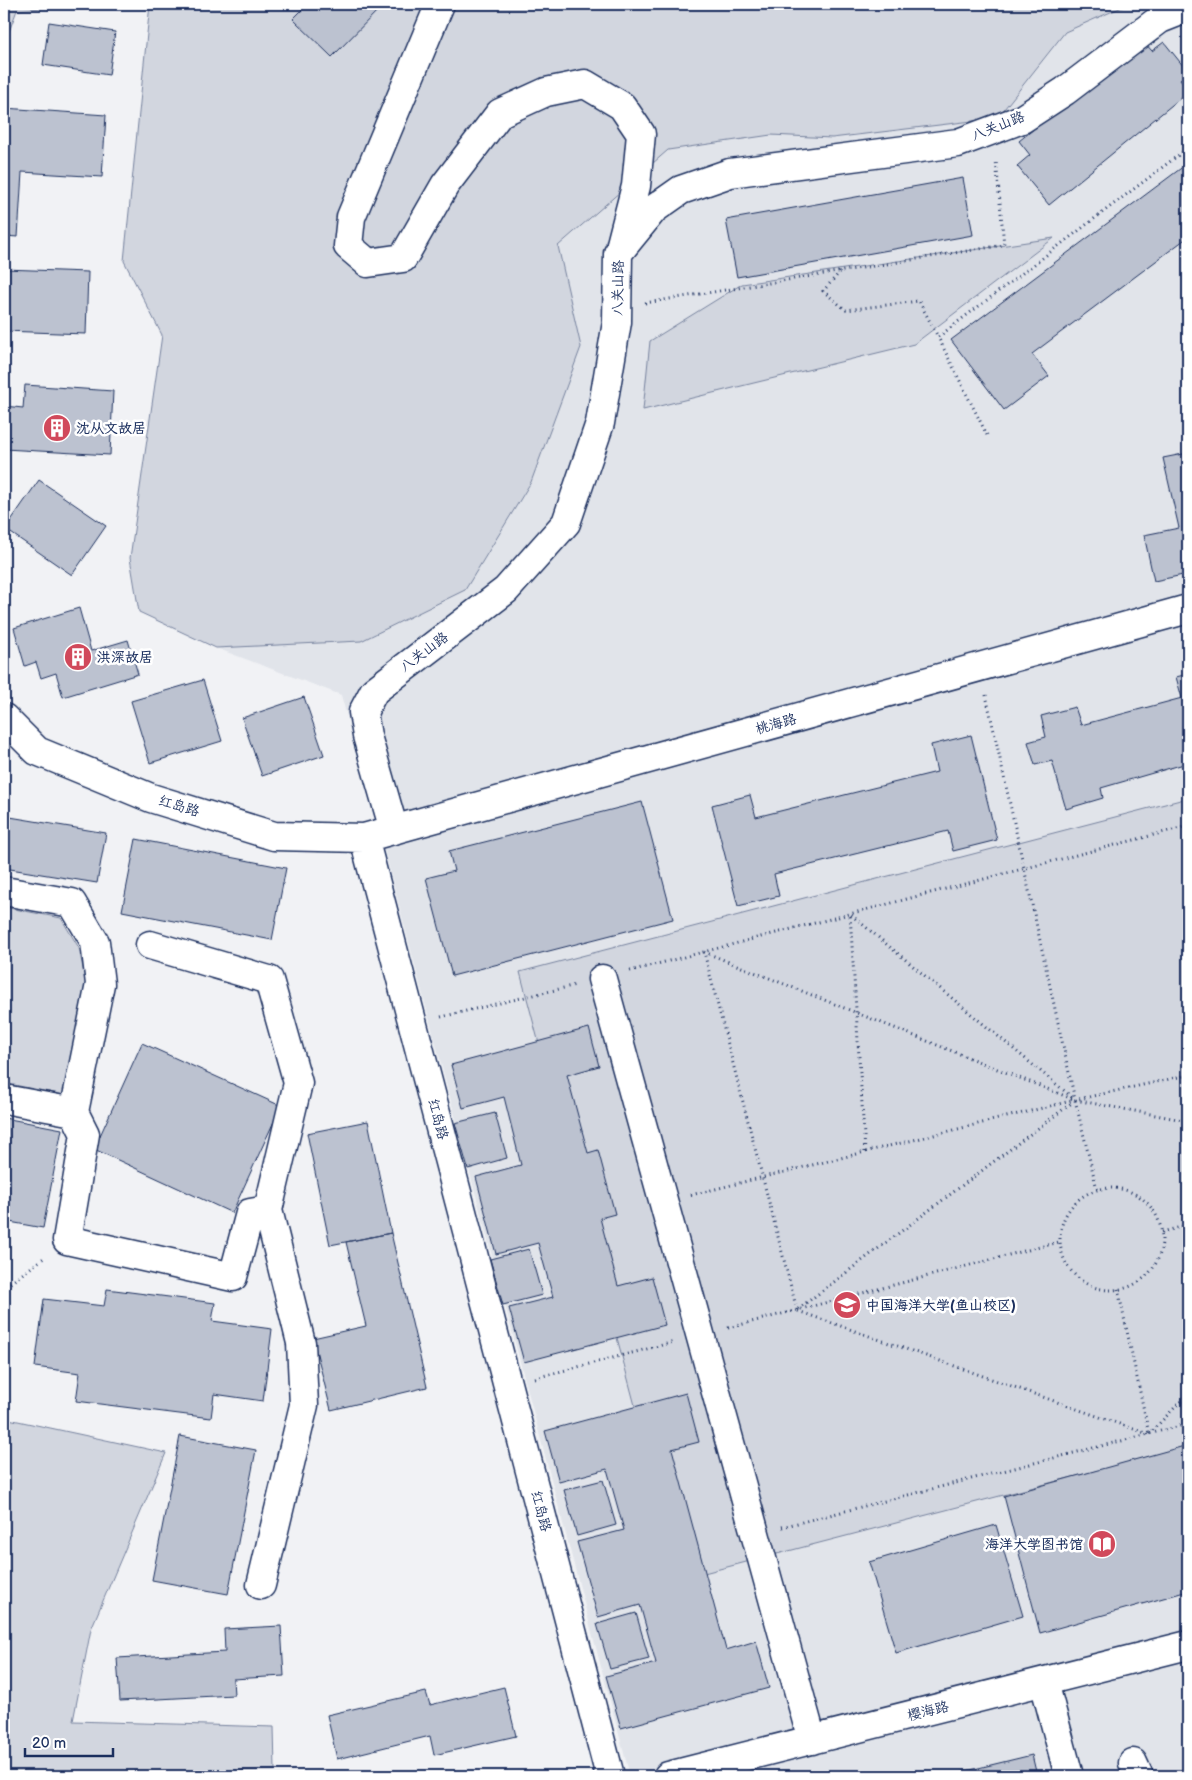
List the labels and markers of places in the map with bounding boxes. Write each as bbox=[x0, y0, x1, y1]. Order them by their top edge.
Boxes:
building icon: 沈从文故居 bbox=[42, 413, 72, 443]
place label: 沈从文故居 bbox=[76, 420, 146, 437]
building icon: 洪深故居 bbox=[63, 642, 93, 672]
place label: 洪深故居 bbox=[97, 649, 153, 666]
school or university icon: 中国海洋大学(鱼山校区) bbox=[832, 1290, 862, 1320]
place label: 中国海洋大学(鱼山校区) bbox=[866, 1297, 1016, 1314]
library icon: 海洋大学图书馆 bbox=[1087, 1529, 1117, 1559]
place label: 海洋大学图书馆 bbox=[985, 1536, 1083, 1553]

